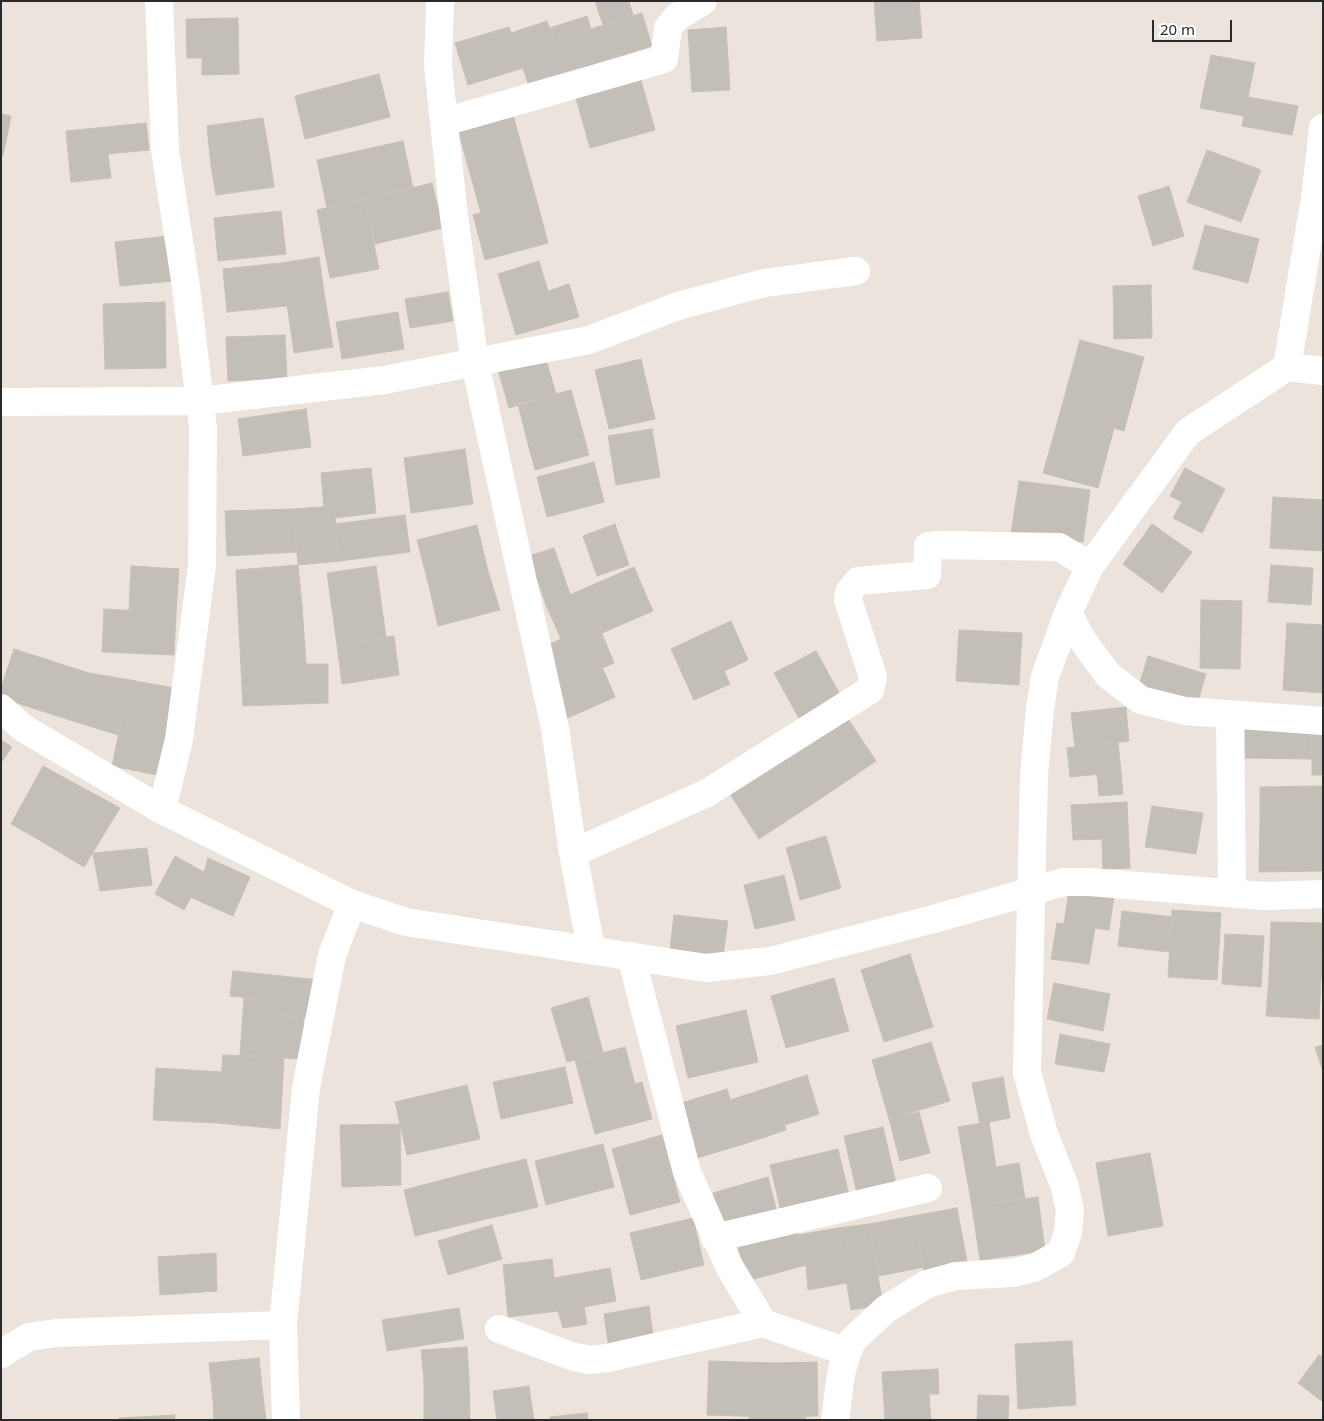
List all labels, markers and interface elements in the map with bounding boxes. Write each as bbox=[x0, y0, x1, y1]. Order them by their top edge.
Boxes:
scale bar bbox=[1154, 10, 1234, 42]
text: 20 m bbox=[1160, 19, 1195, 39]

